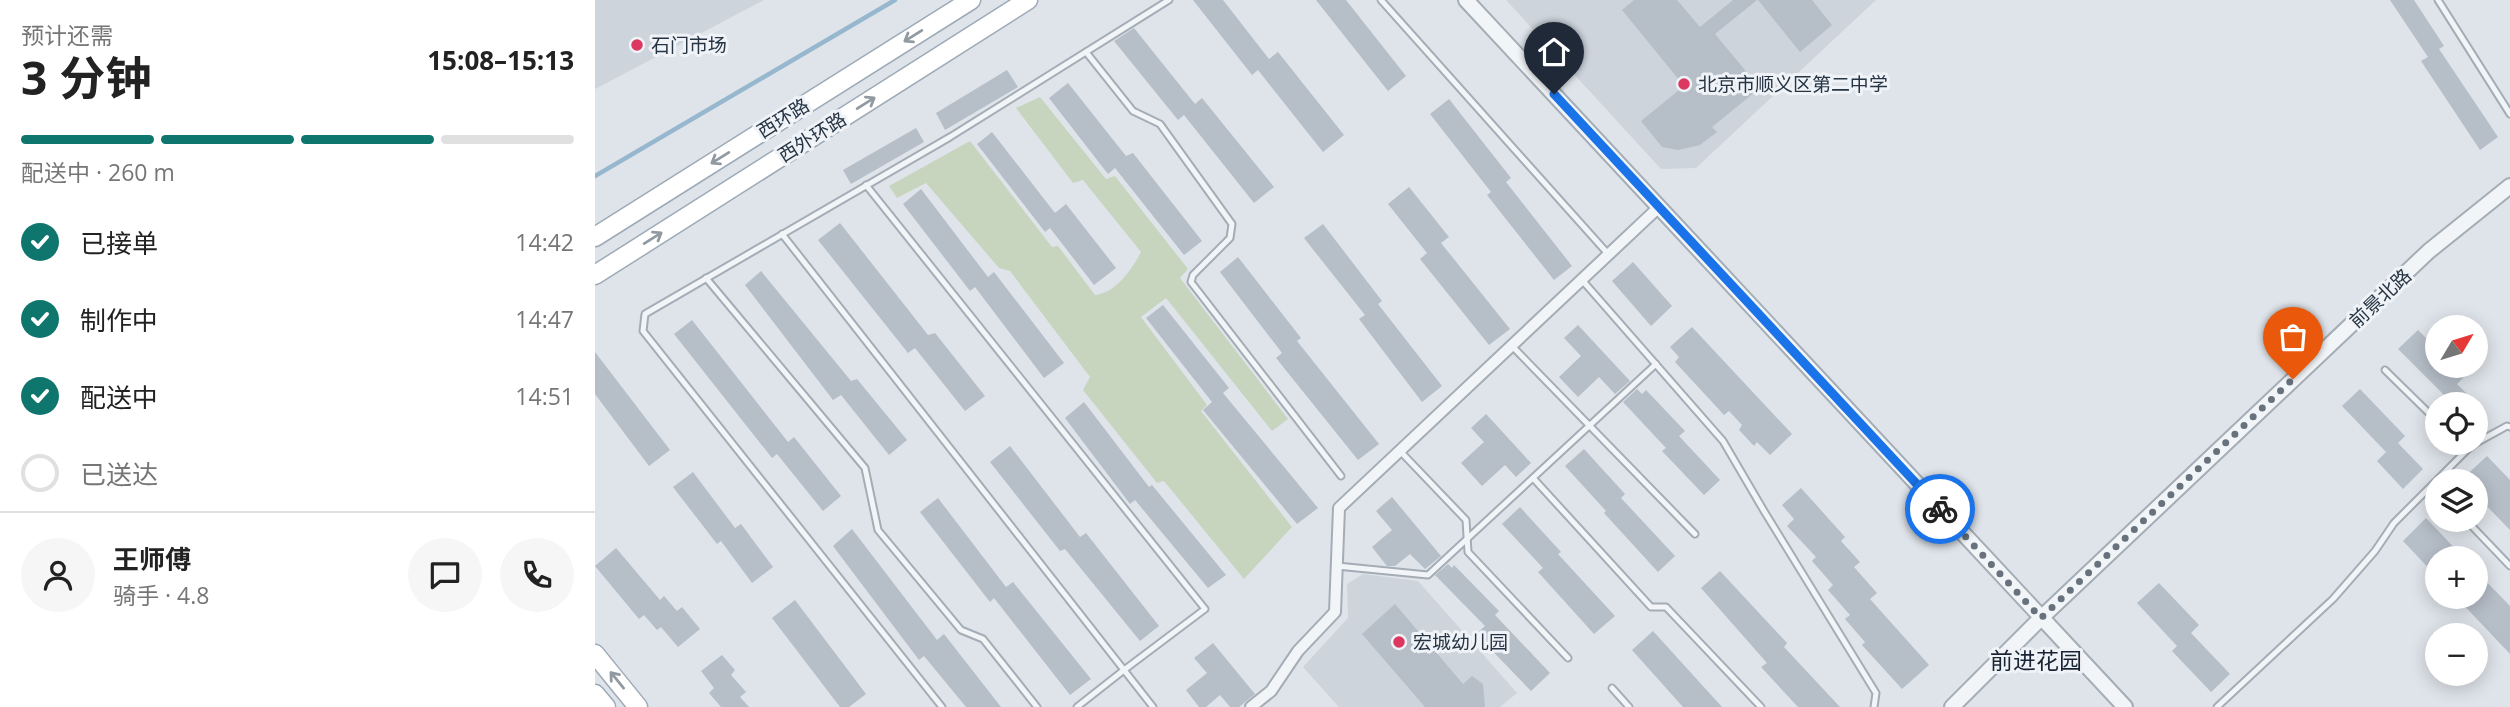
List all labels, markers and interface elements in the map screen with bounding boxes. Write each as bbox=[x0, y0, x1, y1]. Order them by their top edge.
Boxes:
text: 预计还需 bbox=[21, 19, 113, 51]
pin bbox=[1524, 22, 1584, 94]
one-way arrow bbox=[903, 30, 923, 44]
place label: 石门市场 bbox=[651, 32, 727, 58]
icon: home bbox=[1535, 33, 1573, 71]
marker: 石门市场 bbox=[629, 37, 645, 53]
text: 15:08–15:13 bbox=[427, 42, 574, 78]
text: 3 分钟 bbox=[21, 46, 151, 108]
place label: 北京市顺义区第二中学 bbox=[1698, 71, 1888, 97]
marker: 北京市顺义区第二中学 bbox=[1676, 76, 1692, 92]
street label: 西环路 bbox=[752, 92, 814, 144]
one-way arrow bbox=[855, 96, 875, 110]
street label: 西外环路 bbox=[773, 106, 851, 168]
one-way arrow bbox=[711, 151, 731, 165]
text: 配送中 · 260 m bbox=[21, 156, 175, 188]
icon: check bbox=[21, 223, 59, 261]
text: 已接单 bbox=[80, 225, 158, 261]
text: 14:42 bbox=[515, 226, 574, 258]
one-way arrow bbox=[642, 231, 662, 245]
street label: 前景北路 bbox=[2343, 263, 2417, 333]
icon: check bbox=[21, 300, 59, 338]
text: 制作中 bbox=[80, 302, 158, 338]
text: 14:47 bbox=[515, 303, 574, 335]
pin bbox=[2263, 307, 2323, 379]
north arrow bbox=[2425, 315, 2489, 378]
map controls bbox=[2425, 315, 2488, 686]
icon: bag bbox=[2274, 318, 2312, 356]
icon: check bbox=[21, 377, 59, 415]
text: 配送中 bbox=[80, 379, 158, 415]
text: 14:51 bbox=[515, 380, 574, 412]
button: locate bbox=[2425, 392, 2488, 455]
text: 已送达 bbox=[80, 456, 158, 492]
button: layers bbox=[2425, 469, 2488, 532]
courier bbox=[1905, 474, 1975, 544]
icon: bike bbox=[1921, 490, 1959, 528]
button: person bbox=[21, 538, 95, 612]
button: chat bbox=[408, 538, 482, 612]
button: phone bbox=[500, 538, 574, 612]
text: 王师傅 bbox=[113, 541, 191, 577]
button: + bbox=[2425, 546, 2488, 609]
text: 骑手 · 4.8 bbox=[113, 579, 209, 611]
button: − bbox=[2425, 623, 2488, 686]
place label: 宏城幼儿园 bbox=[1413, 629, 1508, 655]
marker: 宏城幼儿园 bbox=[1391, 634, 1407, 650]
district label: 前进花园 bbox=[1990, 644, 2082, 676]
one-way arrow bbox=[609, 672, 624, 690]

